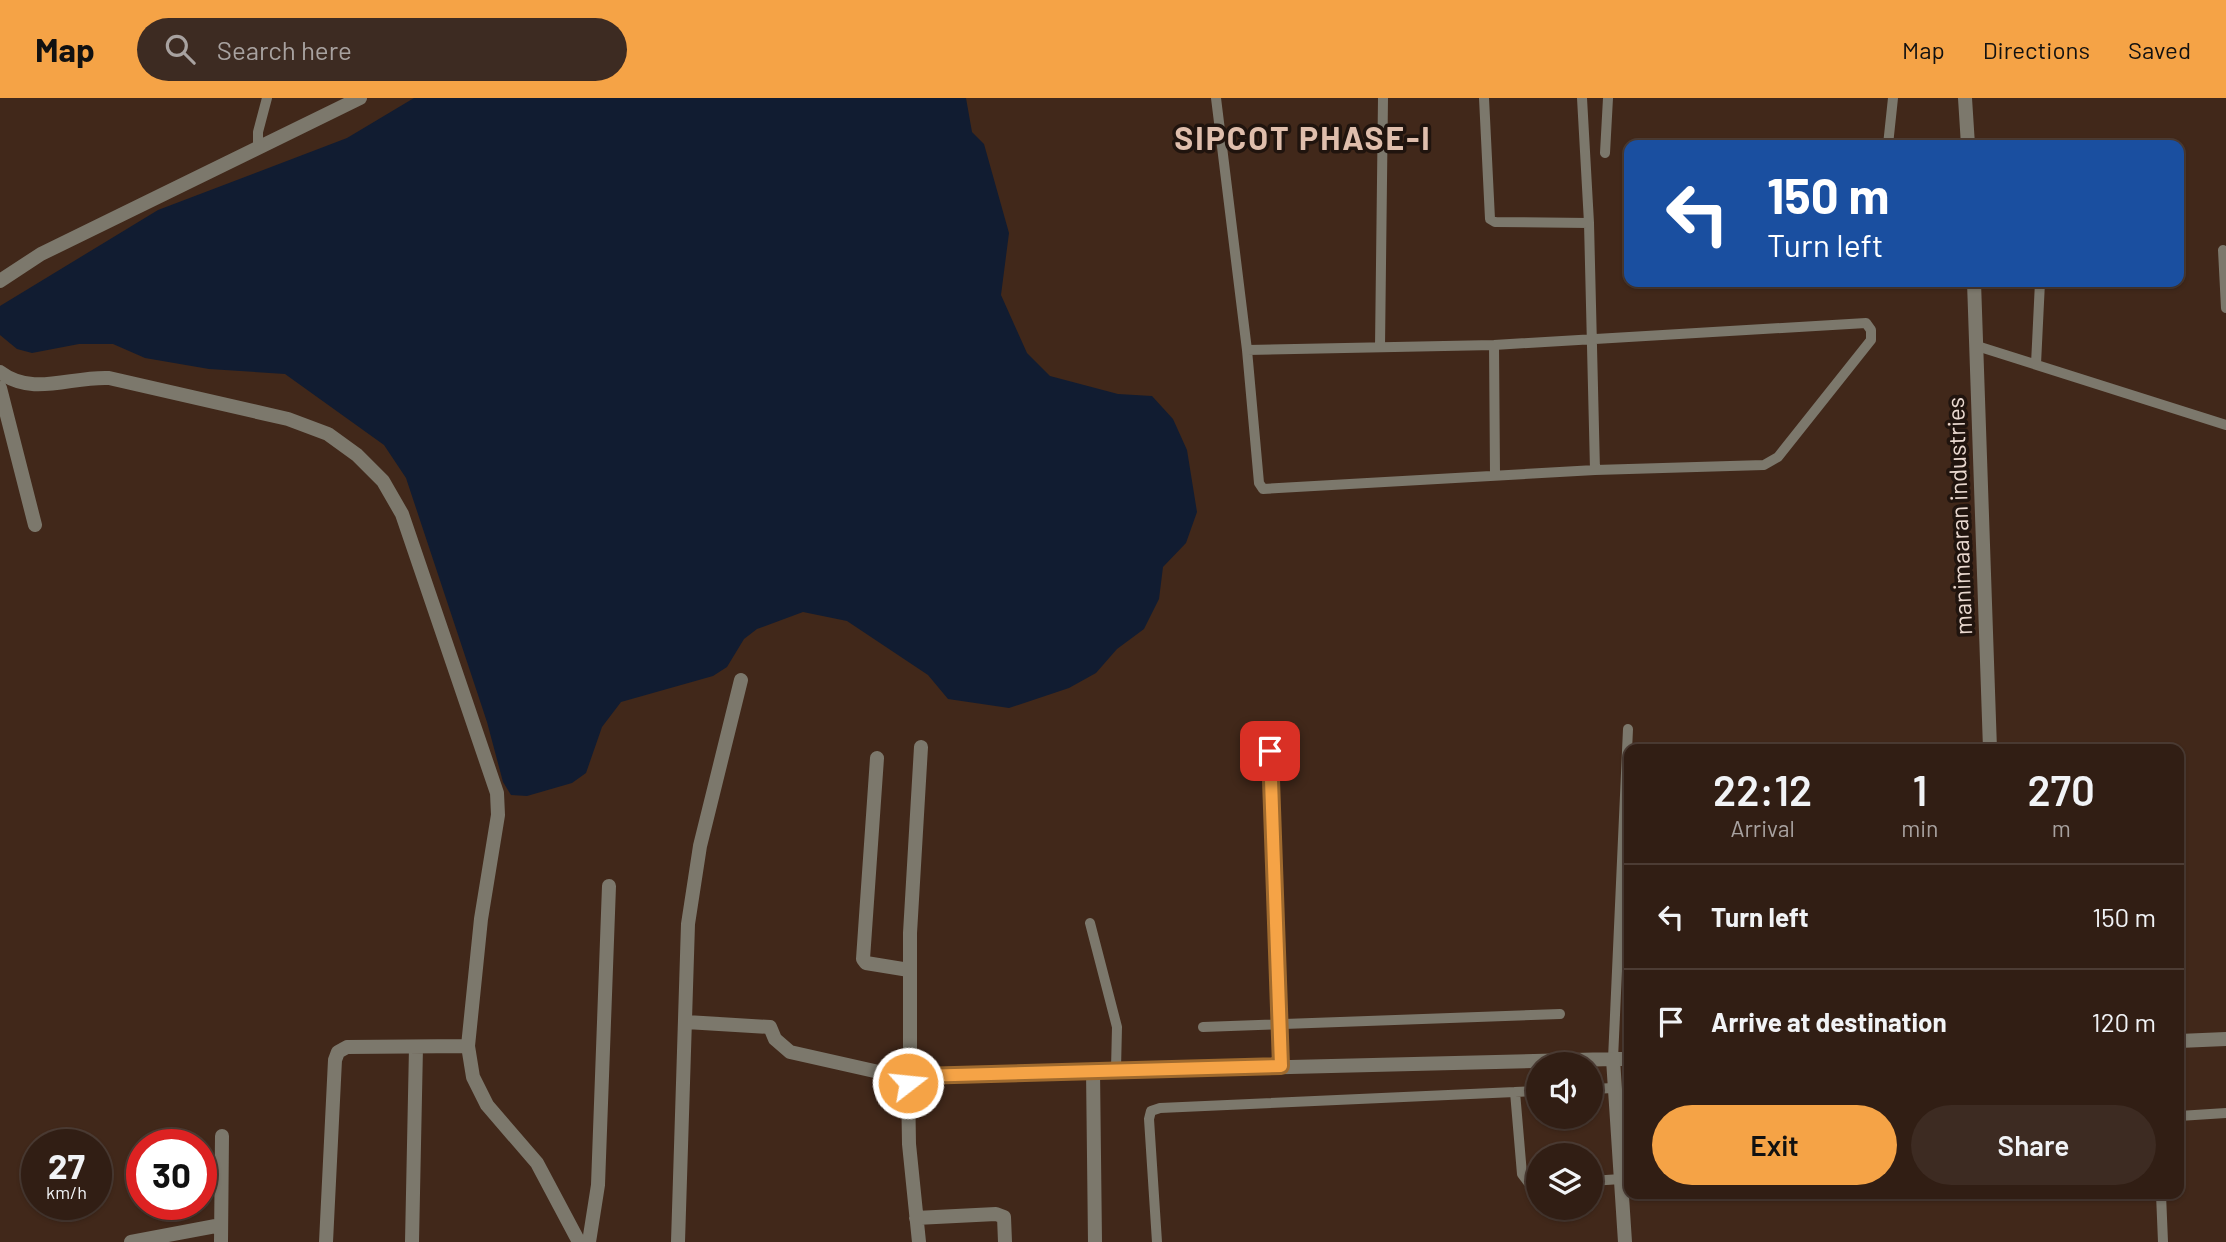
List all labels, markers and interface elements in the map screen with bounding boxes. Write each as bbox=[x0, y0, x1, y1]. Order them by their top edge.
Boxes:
search box bbox=[137, 18, 627, 81]
text: Map bbox=[35, 29, 95, 69]
icon: search bbox=[161, 30, 199, 68]
text: Search here bbox=[217, 34, 352, 65]
text: Map bbox=[1902, 35, 1945, 64]
text: Directions bbox=[1983, 35, 2090, 64]
text: Saved bbox=[2128, 35, 2191, 64]
district label: SIPCOT PHASE-I bbox=[1174, 118, 1432, 156]
text: 150 m bbox=[1767, 165, 1889, 224]
icon: left bbox=[1652, 168, 1743, 259]
text: Turn left bbox=[1767, 225, 1884, 263]
street label: manimaaran industries bbox=[1940, 396, 1977, 636]
pin bbox=[1240, 721, 1300, 781]
icon: arrive bbox=[1251, 732, 1289, 770]
text: 22:12 bbox=[1713, 764, 1812, 814]
text: 1 bbox=[1912, 764, 1927, 814]
text: 270 bbox=[2027, 764, 2095, 814]
text: Arrival bbox=[1730, 814, 1795, 842]
text: min bbox=[1901, 814, 1938, 842]
text: m bbox=[2052, 814, 2071, 842]
icon: left bbox=[1652, 898, 1690, 936]
text: Turn left bbox=[1711, 901, 1809, 932]
text: 150 m bbox=[2092, 901, 2156, 932]
icon: arrive bbox=[1652, 1003, 1690, 1041]
text: Arrive at destination bbox=[1711, 1006, 1947, 1037]
text: 120 m bbox=[2092, 1006, 2156, 1037]
position arrow bbox=[871, 1046, 945, 1120]
map controls bbox=[1526, 1052, 1603, 1220]
button: sound bbox=[1526, 1052, 1603, 1129]
button: Exit bbox=[1652, 1105, 1897, 1185]
button: Share bbox=[1911, 1105, 2156, 1185]
speed limit sign: 30 bbox=[126, 1129, 217, 1220]
button: layers bbox=[1526, 1143, 1603, 1220]
text: 27 bbox=[48, 1144, 85, 1186]
text: km/h bbox=[46, 1181, 87, 1203]

